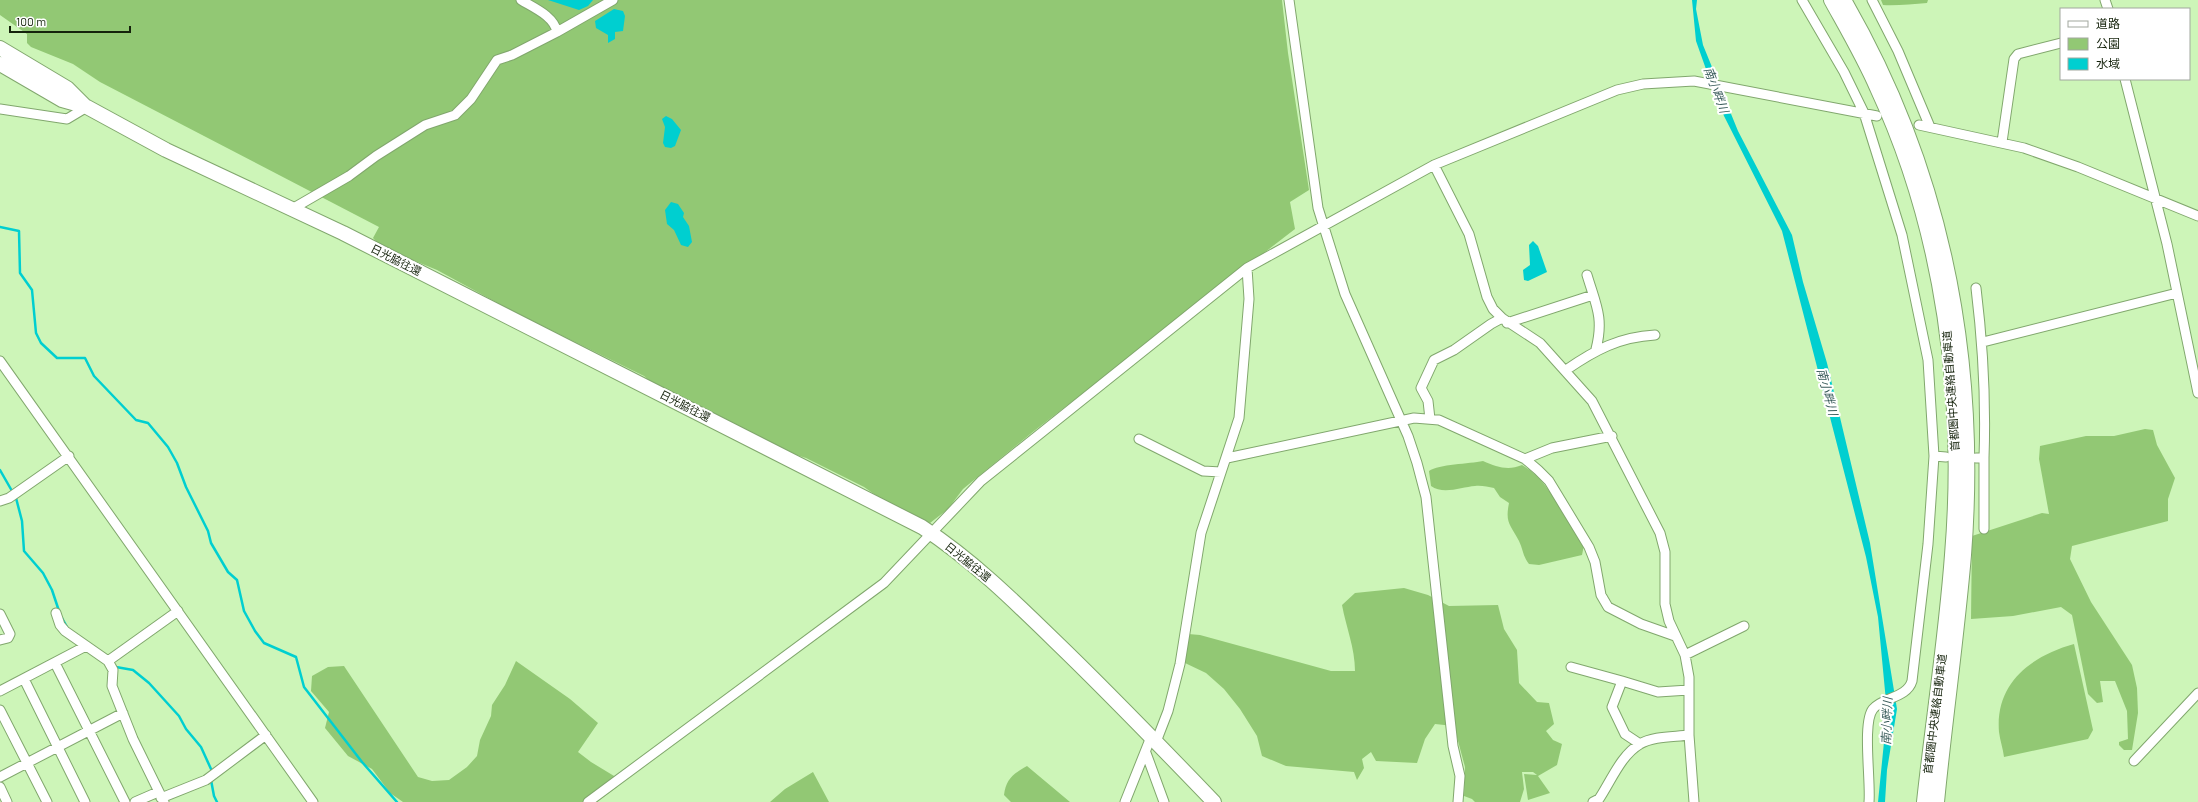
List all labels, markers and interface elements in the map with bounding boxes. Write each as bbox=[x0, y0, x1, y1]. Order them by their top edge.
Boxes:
scale bar bbox=[10, 8, 130, 34]
legend bbox=[2060, 8, 2190, 80]
text: 100 m bbox=[16, 14, 46, 28]
text: 道路 bbox=[2096, 16, 2120, 30]
text: 公園 bbox=[2096, 36, 2120, 50]
text: 水域 bbox=[2096, 56, 2120, 70]
water label: 南小畔川 bbox=[1702, 65, 1733, 116]
street label: 日光脇往還 bbox=[369, 241, 424, 278]
street label: 首都圏中央連絡自動車道 bbox=[1940, 330, 1961, 452]
water label: 南小畔川 bbox=[1815, 367, 1841, 419]
street label: 日光脇往還 bbox=[658, 387, 713, 424]
street label: 日光脇往還 bbox=[943, 539, 994, 584]
street label: 首都圏中央連絡自動車道 bbox=[1921, 653, 1948, 775]
water label: 南小畔川 bbox=[1878, 695, 1894, 745]

